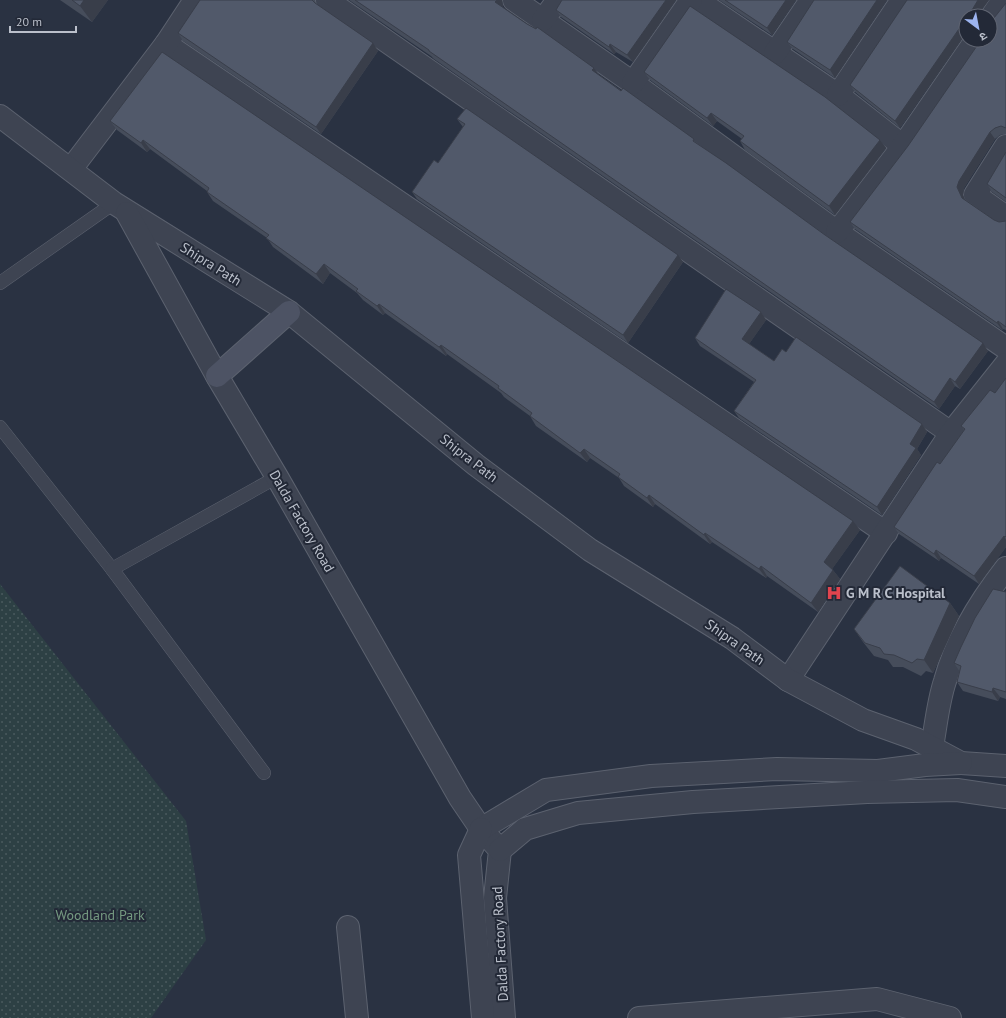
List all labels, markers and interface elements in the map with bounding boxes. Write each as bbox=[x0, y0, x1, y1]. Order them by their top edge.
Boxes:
scale bar bbox=[10, 8, 76, 34]
north arrow bbox=[958, 8, 998, 48]
text: 20 m bbox=[16, 14, 42, 29]
text: उ bbox=[976, 29, 990, 44]
street label: Shipra Path bbox=[177, 238, 245, 290]
street label: Shipra Path bbox=[436, 430, 502, 486]
street label: Dalda Factory Road bbox=[265, 467, 339, 575]
hospital icon: G M R C Hospital bbox=[825, 584, 843, 602]
place label: G M R C Hospital bbox=[846, 584, 946, 602]
street label: Shipra Path bbox=[702, 615, 768, 669]
street label: Dalda Factory Road bbox=[488, 886, 512, 1002]
park label: Woodland Park bbox=[55, 906, 145, 924]

